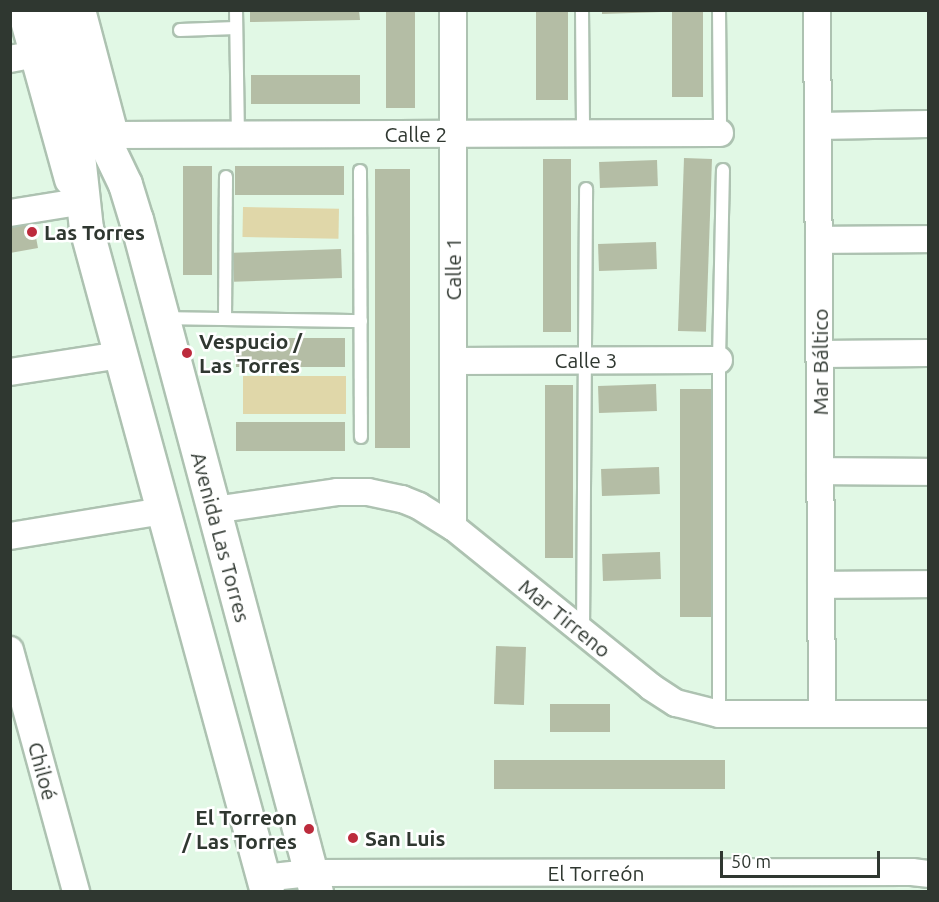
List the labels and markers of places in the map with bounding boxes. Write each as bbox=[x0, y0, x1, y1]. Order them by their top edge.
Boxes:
place label: Las Torres bbox=[44, 219, 145, 245]
marker: Las Torres bbox=[25, 225, 39, 239]
place label: Vespucio / Las Torres bbox=[199, 328, 302, 378]
marker: Vespucio / Las Torres bbox=[180, 346, 194, 360]
place label: El Torreon / Las Torres bbox=[182, 804, 297, 854]
marker: El Torreon / Las Torres bbox=[302, 822, 316, 836]
place label: San Luis bbox=[365, 825, 445, 851]
marker: San Luis bbox=[346, 831, 360, 845]

